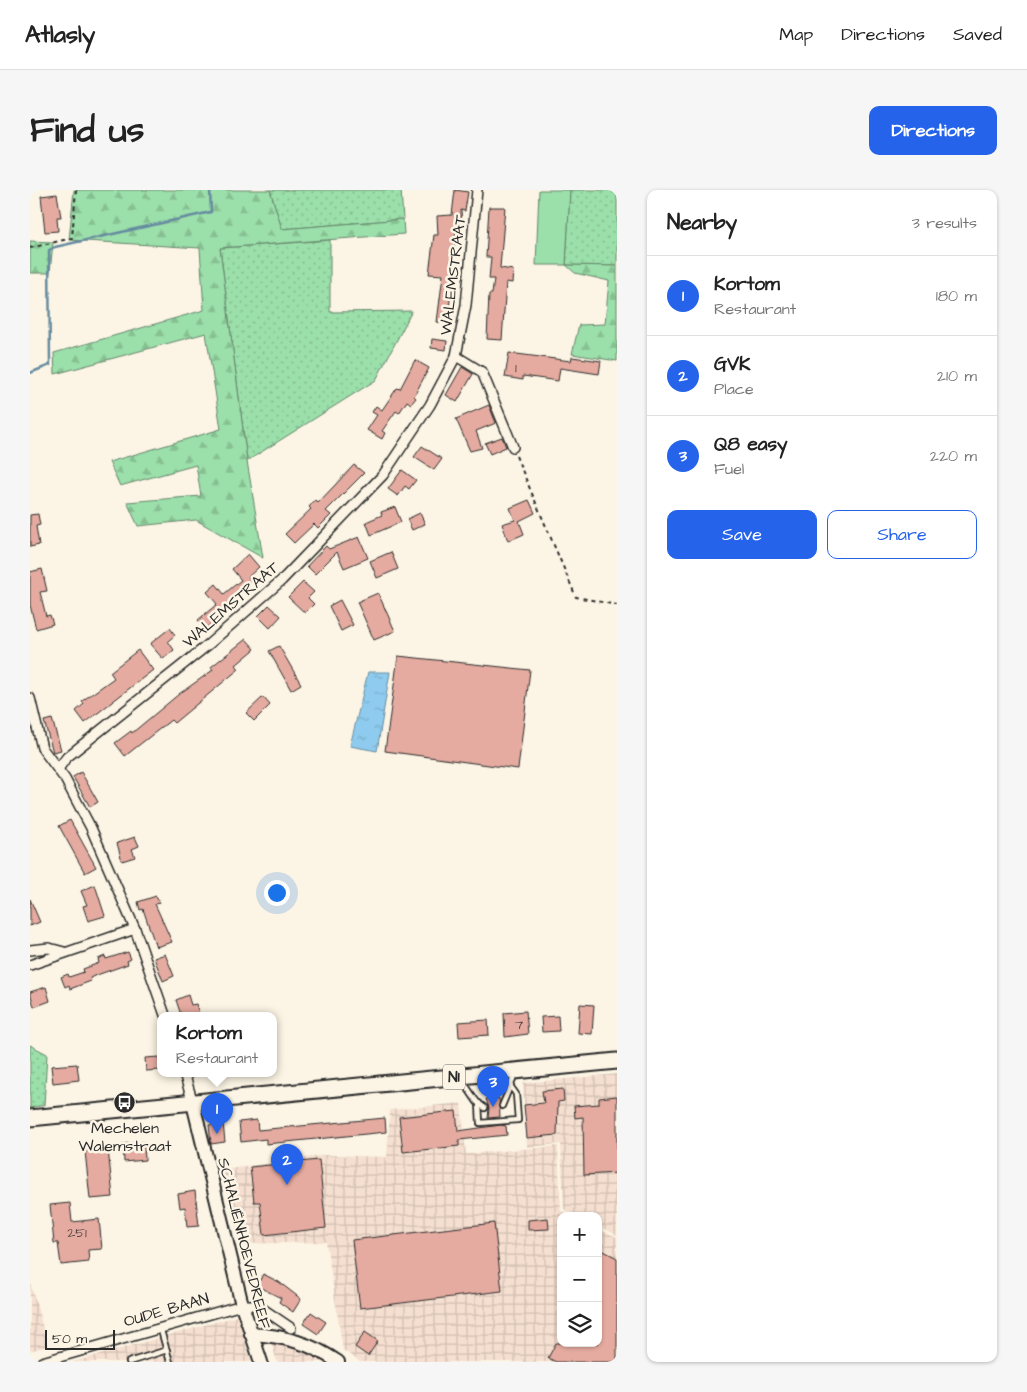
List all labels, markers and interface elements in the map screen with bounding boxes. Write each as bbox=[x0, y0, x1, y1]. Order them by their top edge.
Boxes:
text: Atlasly bbox=[25, 18, 95, 52]
text: Map bbox=[779, 22, 813, 47]
text: Directions bbox=[841, 22, 925, 47]
text: Saved bbox=[953, 22, 1002, 47]
text: Find us bbox=[30, 106, 144, 155]
button: Directions bbox=[869, 106, 997, 155]
text: Nearby bbox=[667, 208, 737, 237]
text: 3 results bbox=[912, 212, 977, 234]
street label: WALEMSTRAAT bbox=[435, 214, 471, 337]
text: Kortom bbox=[714, 271, 780, 298]
text: 1 bbox=[682, 285, 684, 307]
text: 180 m bbox=[936, 285, 977, 307]
text: Restaurant bbox=[714, 298, 796, 320]
text: GVK bbox=[714, 351, 751, 378]
house number: 1 bbox=[515, 358, 517, 378]
text: 2 bbox=[678, 365, 688, 387]
text: 210 m bbox=[937, 365, 977, 387]
text: Place bbox=[714, 378, 754, 400]
text: Q8 easy bbox=[714, 431, 787, 458]
text: 3 bbox=[679, 445, 687, 467]
text: 220 m bbox=[930, 445, 977, 467]
text: Fuel bbox=[714, 458, 744, 480]
button: Save bbox=[667, 510, 817, 559]
button: Share bbox=[827, 510, 977, 559]
street label: WALEMSTRAAT bbox=[178, 557, 284, 653]
your location bbox=[264, 880, 290, 906]
popup bbox=[157, 1012, 277, 1077]
house number: 7 bbox=[515, 1015, 524, 1035]
text: Kortom bbox=[176, 1020, 242, 1047]
text: Restaurant bbox=[176, 1047, 258, 1069]
road number: N1 bbox=[443, 1064, 465, 1090]
pin: 3 bbox=[477, 1066, 509, 1107]
bus stop icon: Mechelen Walemstraat bbox=[113, 1091, 137, 1115]
pin: 1 bbox=[201, 1093, 233, 1134]
place label: Mechelen Walemstraat bbox=[79, 1117, 172, 1157]
pin: 2 bbox=[271, 1144, 303, 1185]
street label: SCHALIËNHOEVEDREEF bbox=[212, 1155, 276, 1331]
map controls bbox=[557, 1212, 602, 1347]
button: + bbox=[557, 1212, 602, 1257]
house number: 251 bbox=[67, 1223, 87, 1243]
button: − bbox=[557, 1257, 602, 1302]
street label: OUDE BAAN bbox=[121, 1287, 212, 1333]
button: layers bbox=[557, 1302, 602, 1347]
scale bar bbox=[45, 1327, 115, 1350]
text: 50 m bbox=[52, 1329, 87, 1349]

